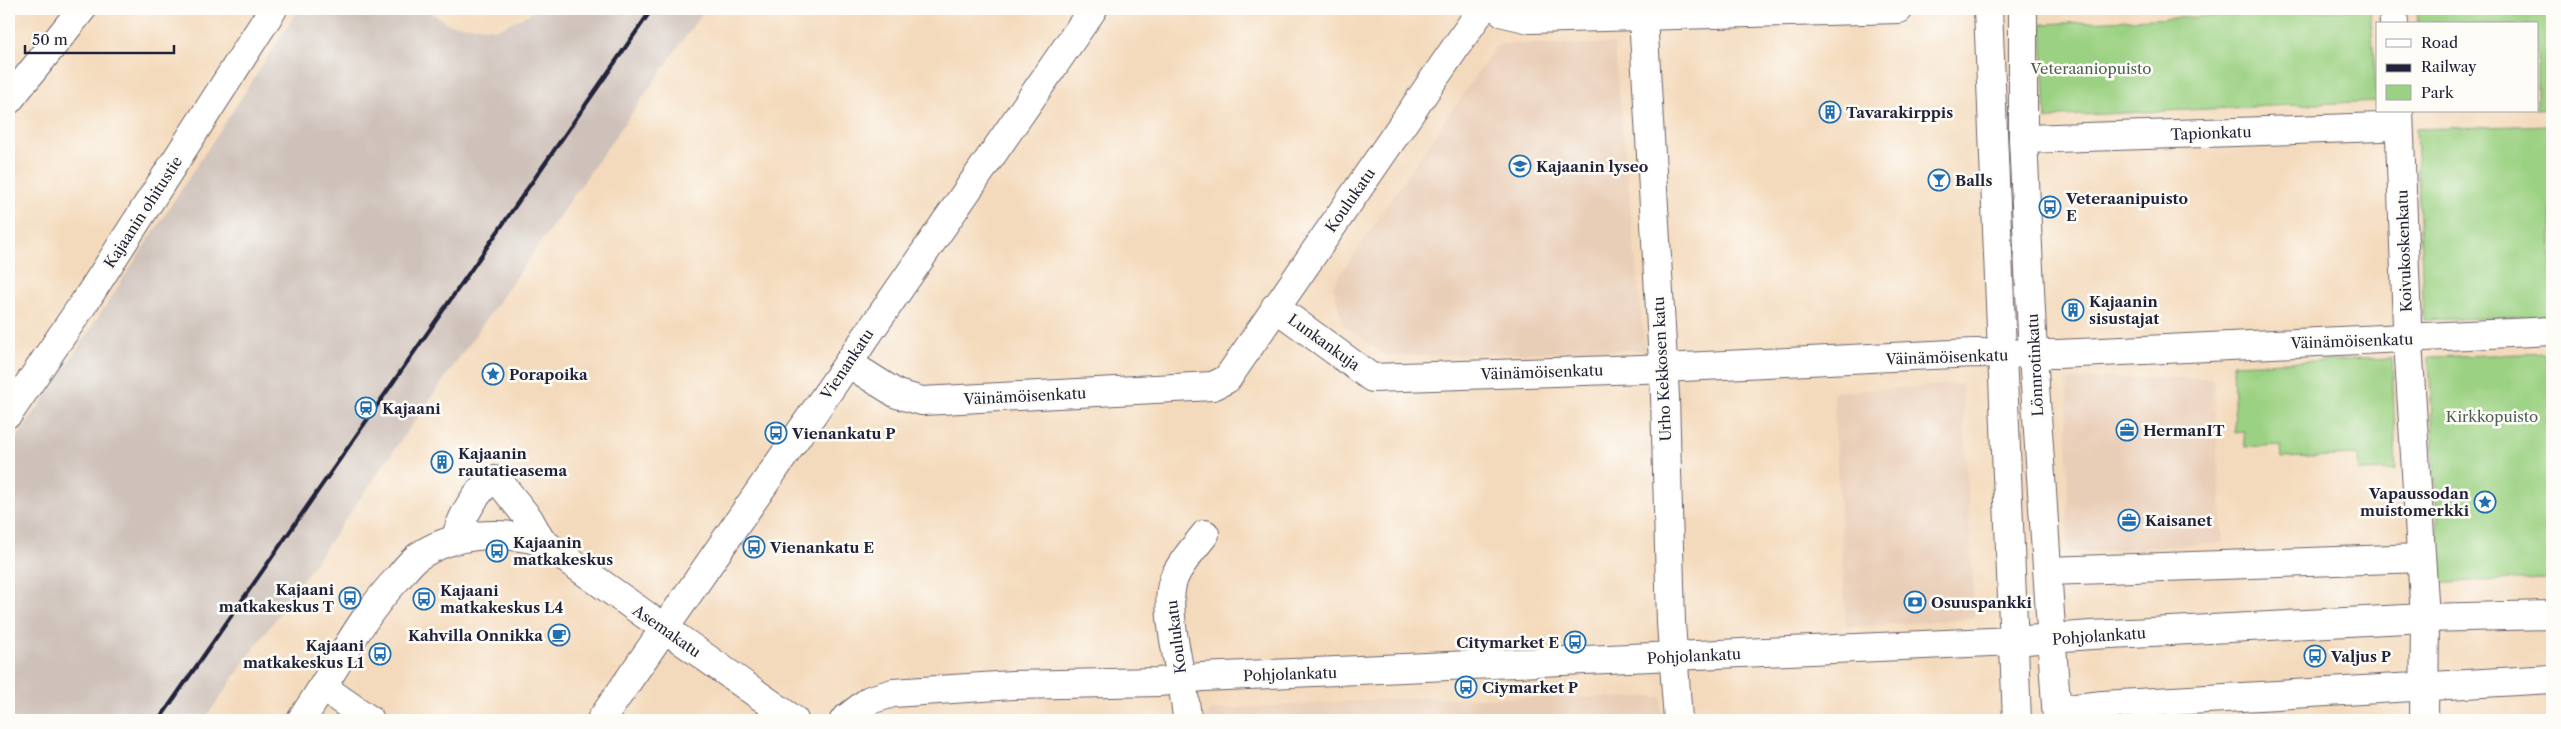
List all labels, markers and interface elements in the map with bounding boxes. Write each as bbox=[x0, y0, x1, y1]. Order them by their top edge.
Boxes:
scale bar bbox=[25, 22, 174, 54]
legend bbox=[2376, 22, 2538, 112]
text: 50 m bbox=[32, 30, 68, 49]
text: Road bbox=[2421, 33, 2458, 52]
text: Railway bbox=[2421, 57, 2477, 76]
park label: Veteraaniopuisto bbox=[2030, 59, 2151, 78]
text: Park bbox=[2421, 83, 2455, 102]
building icon: Tavarakirppis bbox=[1818, 100, 1842, 124]
place label: Tavarakirppis bbox=[1846, 103, 1953, 122]
street label: Tapionkatu bbox=[2170, 122, 2252, 144]
street label: Kajaanin ohitustie bbox=[100, 153, 186, 271]
school or university icon: Kajaanin lyseo bbox=[1508, 154, 1532, 178]
place label: Kajaanin lyseo bbox=[1536, 157, 1648, 176]
street label: Koulukatu bbox=[1321, 164, 1379, 236]
bar icon: Balls bbox=[1927, 168, 1951, 192]
place label: Balls bbox=[1955, 171, 1992, 190]
place label: Veteraanipuisto E bbox=[2065, 189, 2188, 225]
street label: Koivukoskenkatu bbox=[2392, 189, 2416, 313]
bus stop icon: Veteraanipuisto E bbox=[2038, 195, 2062, 219]
place label: Kajaanin sisustajat bbox=[2089, 292, 2159, 328]
street label: Urho Kekkosen katu bbox=[1649, 296, 1675, 442]
building icon: Kajaanin sisustajat bbox=[2061, 298, 2085, 322]
street label: Lunkankuja bbox=[1284, 310, 1364, 374]
street label: Lönnrotinkatu bbox=[2023, 313, 2047, 417]
street label: Vienankatu bbox=[816, 325, 878, 404]
street label: Väinämöisenkatu bbox=[2289, 329, 2414, 353]
street label: Väinämöisenkatu bbox=[1884, 345, 2009, 369]
street label: Väinämöisenkatu bbox=[1479, 360, 1604, 384]
place icon: Porapoika bbox=[481, 362, 505, 386]
place label: Porapoika bbox=[509, 365, 588, 384]
street label: Väinämöisenkatu bbox=[962, 383, 1087, 409]
station icon: Kajaani bbox=[354, 396, 378, 420]
place label: Kajaani bbox=[382, 399, 441, 418]
park label: Kirkkopuisto bbox=[2446, 407, 2538, 426]
office icon: HermanIT bbox=[2115, 418, 2139, 442]
bus stop icon: Vienankatu P bbox=[764, 421, 788, 445]
place label: HermanIT bbox=[2143, 421, 2225, 440]
place label: Vienankatu P bbox=[791, 424, 895, 443]
place label: Kajaanin rautatieasema bbox=[458, 444, 567, 480]
building icon: Kajaanin rautatieasema bbox=[430, 450, 454, 474]
place label: Vapaussodan muistomerkki bbox=[2360, 484, 2470, 520]
place icon: Vapaussodan muistomerkki bbox=[2473, 490, 2497, 514]
office icon: Kaisanet bbox=[2117, 508, 2141, 532]
place label: Kaisanet bbox=[2145, 511, 2212, 530]
place label: Kajaanin matkakeskus bbox=[513, 533, 613, 569]
bus stop icon: Vienankatu E bbox=[742, 535, 766, 559]
place label: Vienankatu E bbox=[769, 538, 874, 557]
bus stop icon: Kajaanin matkakeskus bbox=[485, 539, 509, 563]
place label: Kajaani matkakeskus T bbox=[219, 580, 335, 616]
place label: Kajaani matkakeskus L4 bbox=[440, 581, 564, 617]
bus stop icon: Kajaani matkakeskus T bbox=[338, 586, 362, 610]
bus stop icon: Kajaani matkakeskus L4 bbox=[412, 587, 436, 611]
bank icon: Osuuspankki bbox=[1903, 590, 1927, 614]
place label: Osuuspankki bbox=[1931, 593, 2032, 612]
street label: Koulukatu bbox=[1162, 599, 1190, 675]
street label: Asemakatu bbox=[628, 600, 705, 661]
cafe icon: Kahvilla Onnikka bbox=[547, 623, 571, 647]
street label: Pohjolankatu bbox=[2051, 623, 2147, 649]
place label: Kahvilla Onnikka bbox=[408, 626, 543, 645]
bus stop icon: Citymarket E bbox=[1563, 630, 1587, 654]
place label: Citymarket E bbox=[1456, 633, 1559, 652]
place label: Kajaani matkakeskus L1 bbox=[243, 636, 365, 672]
bus stop icon: Kajaani matkakeskus L1 bbox=[368, 642, 392, 666]
street label: Pohjolankatu bbox=[1646, 644, 1742, 668]
bus stop icon: Valjus P bbox=[2303, 644, 2327, 668]
place label: Valjus P bbox=[2330, 647, 2391, 666]
street label: Pohjolankatu bbox=[1243, 663, 1337, 685]
bus stop icon: Ciymarket P bbox=[1454, 675, 1478, 699]
place label: Ciymarket P bbox=[1482, 678, 1578, 697]

